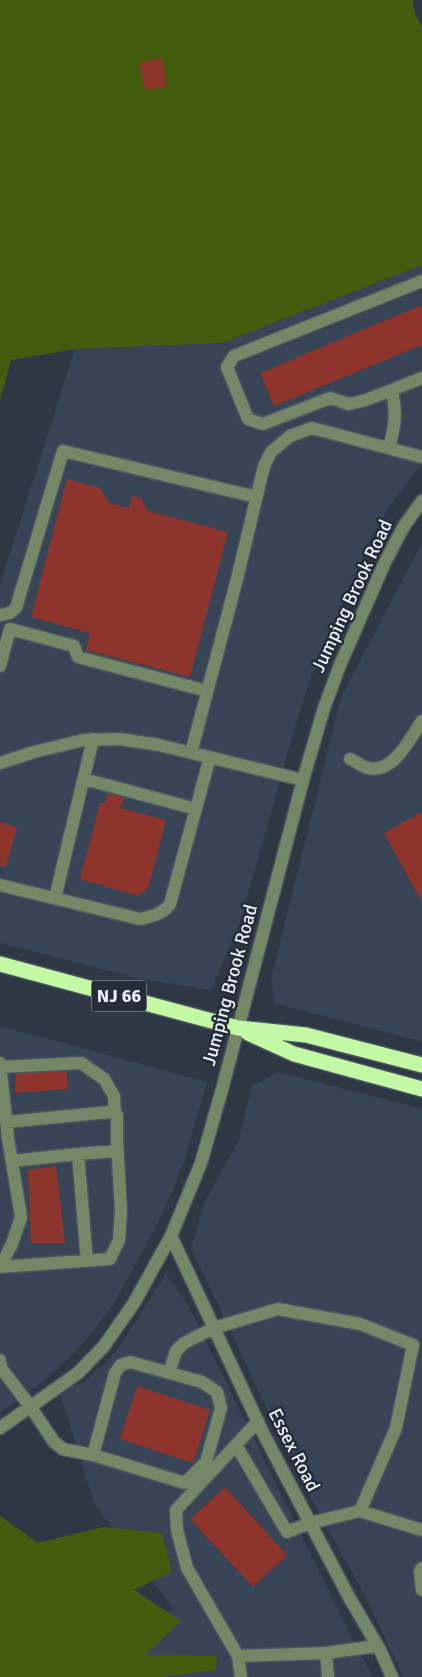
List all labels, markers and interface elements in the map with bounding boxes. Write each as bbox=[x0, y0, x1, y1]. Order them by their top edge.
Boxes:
street label: Jumping Brook Road bbox=[306, 516, 398, 676]
street label: Jumping Brook Road bbox=[197, 902, 263, 1068]
road number: NJ 66 bbox=[92, 980, 146, 1011]
street label: Essex Road bbox=[263, 1404, 325, 1496]

